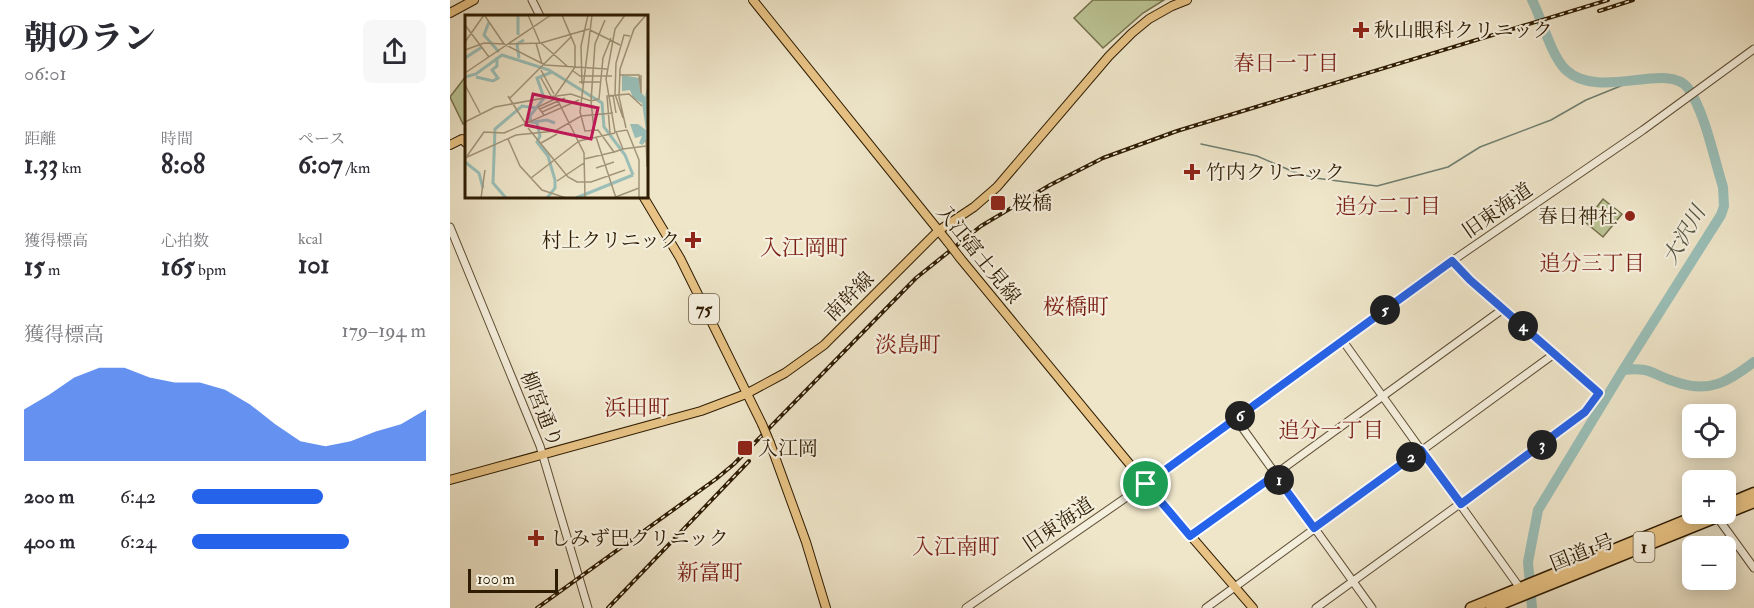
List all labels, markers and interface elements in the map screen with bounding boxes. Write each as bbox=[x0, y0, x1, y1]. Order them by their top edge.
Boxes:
inset map bbox=[465, 15, 648, 198]
text: 朝のラン bbox=[24, 18, 156, 59]
place label: 秋山眼科クリニック bbox=[1374, 18, 1553, 43]
button: share bbox=[363, 20, 426, 83]
marker: 秋山眼科クリニック bbox=[1352, 21, 1370, 39]
district label: 春日一丁目 bbox=[1234, 50, 1339, 77]
text: 06:01 bbox=[24, 61, 67, 86]
text: 距離 bbox=[24, 129, 56, 149]
text: 時間 bbox=[161, 129, 193, 149]
text: ペース bbox=[298, 129, 345, 149]
text: 1.33 bbox=[24, 149, 58, 181]
text: 8:08 bbox=[161, 149, 205, 181]
text: 6:07 bbox=[298, 149, 343, 181]
text: km bbox=[58, 158, 82, 178]
text: /km bbox=[343, 158, 370, 178]
place label: 竹内クリニック bbox=[1206, 160, 1345, 185]
marker: 竹内クリニック bbox=[1183, 163, 1201, 181]
street label: 旧東海道 bbox=[1457, 177, 1537, 244]
place label: 桜橋 bbox=[1012, 191, 1052, 216]
district label: 追分二丁目 bbox=[1336, 193, 1441, 220]
marker: 桜橋 bbox=[989, 194, 1007, 212]
water label: 大沢川 bbox=[1657, 199, 1713, 269]
street label: 入江富士見線 bbox=[931, 200, 1026, 309]
place label: 春日神社 bbox=[1538, 204, 1618, 229]
marker: 春日神社 bbox=[1623, 209, 1637, 223]
place label: 村上クリニック bbox=[541, 228, 680, 253]
text: kcal bbox=[298, 229, 323, 249]
text: 獲得標高 bbox=[24, 231, 88, 251]
text: 心拍数 bbox=[161, 231, 209, 251]
marker: 村上クリニック bbox=[684, 231, 702, 249]
district label: 入江岡町 bbox=[760, 234, 848, 262]
text: 101 bbox=[298, 249, 330, 281]
district label: 追分三丁目 bbox=[1540, 250, 1645, 277]
text: 15 bbox=[24, 251, 45, 283]
text: 165 bbox=[161, 251, 195, 283]
text: m bbox=[45, 260, 60, 280]
text: bpm bbox=[195, 260, 226, 280]
street label: 南幹線 bbox=[819, 266, 879, 326]
district label: 桜橋町 bbox=[1043, 293, 1109, 321]
road number: 75 bbox=[689, 294, 719, 324]
pin: 5 bbox=[1370, 295, 1400, 325]
text: 5 bbox=[1381, 300, 1389, 320]
pin: 4 bbox=[1508, 311, 1538, 341]
text: 4 bbox=[1519, 316, 1527, 336]
text: 179–194 m bbox=[342, 318, 426, 343]
text: 獲得標高 bbox=[24, 322, 104, 347]
district label: 淡島町 bbox=[875, 331, 941, 359]
street label: 柳宮通り bbox=[515, 367, 568, 451]
district label: 浜田町 bbox=[604, 394, 670, 422]
pin: 6 bbox=[1225, 401, 1255, 431]
map controls bbox=[1682, 404, 1736, 590]
button: locate bbox=[1682, 404, 1736, 458]
text: 6 bbox=[1236, 406, 1244, 426]
district label: 追分一丁目 bbox=[1279, 417, 1384, 444]
pin: 3 bbox=[1527, 430, 1557, 460]
text: 3 bbox=[1539, 435, 1545, 455]
place label: 入江岡 bbox=[758, 436, 818, 461]
marker: 入江岡 bbox=[736, 439, 754, 457]
pin: 2 bbox=[1396, 442, 1426, 472]
text: 2 bbox=[1407, 447, 1415, 467]
pin bbox=[1120, 458, 1171, 509]
pin: 1 bbox=[1264, 465, 1294, 495]
icon: arrive bbox=[1129, 467, 1162, 500]
text: 1 bbox=[1276, 470, 1282, 490]
button: + bbox=[1682, 470, 1736, 524]
text: 200 m bbox=[24, 484, 74, 509]
text: 6:42 bbox=[120, 484, 156, 509]
street label: 旧東海道 bbox=[1018, 492, 1098, 557]
place label: しみず巴クリニック bbox=[550, 526, 729, 551]
street label: 国道1号 bbox=[1546, 528, 1618, 577]
text: 400 m bbox=[24, 529, 75, 554]
text: 6:24 bbox=[120, 529, 156, 554]
marker: しみず巴クリニック bbox=[527, 529, 545, 547]
road number: 1 bbox=[1634, 532, 1654, 562]
district label: 入江南町 bbox=[912, 533, 1000, 561]
button: − bbox=[1682, 536, 1736, 590]
district label: 新富町 bbox=[677, 559, 743, 587]
scale bar bbox=[468, 566, 558, 594]
text: 100 m bbox=[477, 569, 515, 589]

